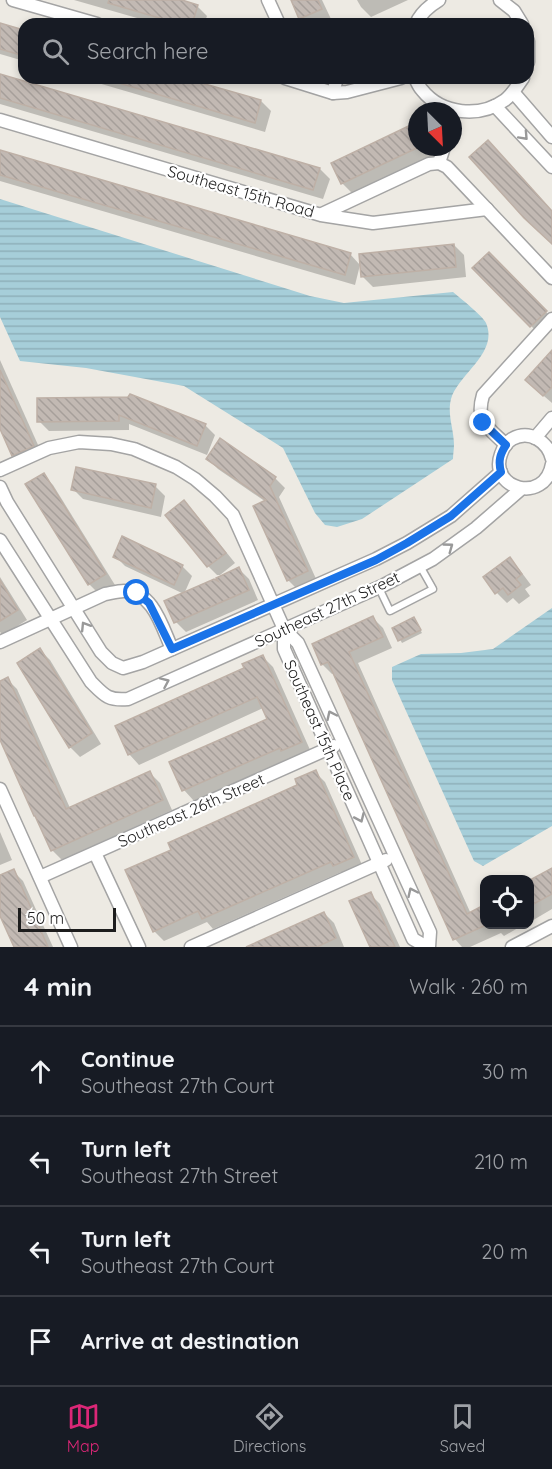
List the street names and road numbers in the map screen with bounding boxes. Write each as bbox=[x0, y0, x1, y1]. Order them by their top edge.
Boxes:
street label: Southeast 15th Road bbox=[165, 160, 317, 222]
street label: Southeast 27th Street bbox=[251, 567, 403, 651]
street label: Southeast 15th Place bbox=[280, 656, 360, 804]
street label: Southeast 26th Street bbox=[115, 769, 267, 851]

